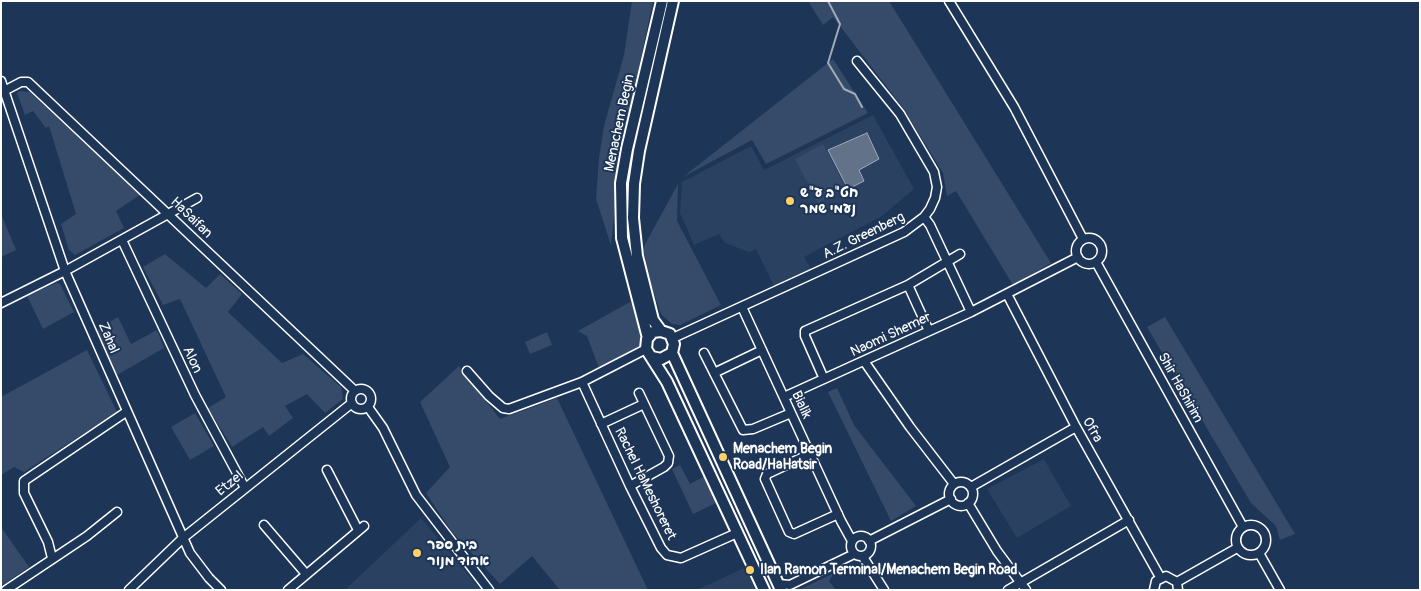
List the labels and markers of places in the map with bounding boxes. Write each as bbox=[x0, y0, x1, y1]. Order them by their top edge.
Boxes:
place label: חט"ב ע"ש נעמי שמר bbox=[800, 185, 858, 218]
marker: חט"ב ע"ש נעמי שמר bbox=[784, 195, 796, 207]
place label: Menachem Begin Road/HaHatsir bbox=[733, 441, 832, 474]
marker: Menachem Begin Road/HaHatsir bbox=[717, 451, 729, 463]
place label: בית ספר אהוד מנור bbox=[427, 537, 489, 570]
marker: בית ספר אהוד מנור bbox=[411, 547, 423, 559]
place label: Ilan Ramon Terminal/Menachem Begin Road bbox=[760, 562, 1017, 578]
marker: Ilan Ramon Terminal/Menachem Begin Road bbox=[744, 564, 756, 576]

